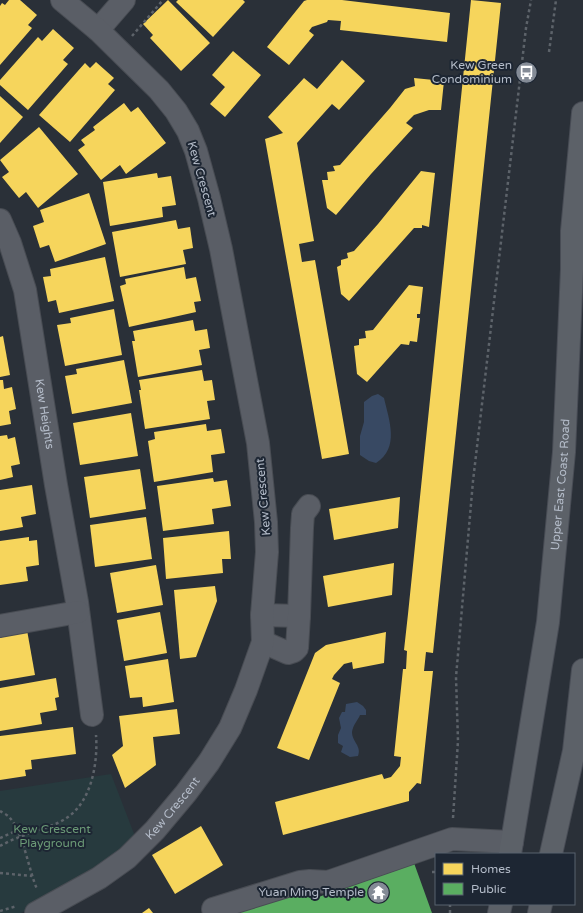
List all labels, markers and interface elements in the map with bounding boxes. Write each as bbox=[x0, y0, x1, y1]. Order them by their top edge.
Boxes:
place label: Kew Green Condominium bbox=[432, 58, 512, 86]
bus stop icon: Kew Green Condominium bbox=[514, 59, 540, 85]
street label: Kew Crescent bbox=[185, 140, 220, 219]
street label: Kew Heights bbox=[32, 378, 57, 451]
street label: Upper East Coast Road bbox=[548, 418, 572, 551]
street label: Kew Crescent bbox=[253, 457, 273, 536]
street label: Kew Crescent bbox=[142, 774, 203, 843]
park label: Kew Crescent Playground bbox=[13, 822, 91, 850]
legend bbox=[435, 853, 575, 905]
text: Homes bbox=[471, 862, 511, 876]
temple icon: Yuan Ming Temple bbox=[366, 879, 392, 905]
text: Public bbox=[471, 882, 506, 896]
place label: Yuan Ming Temple bbox=[259, 885, 364, 899]

